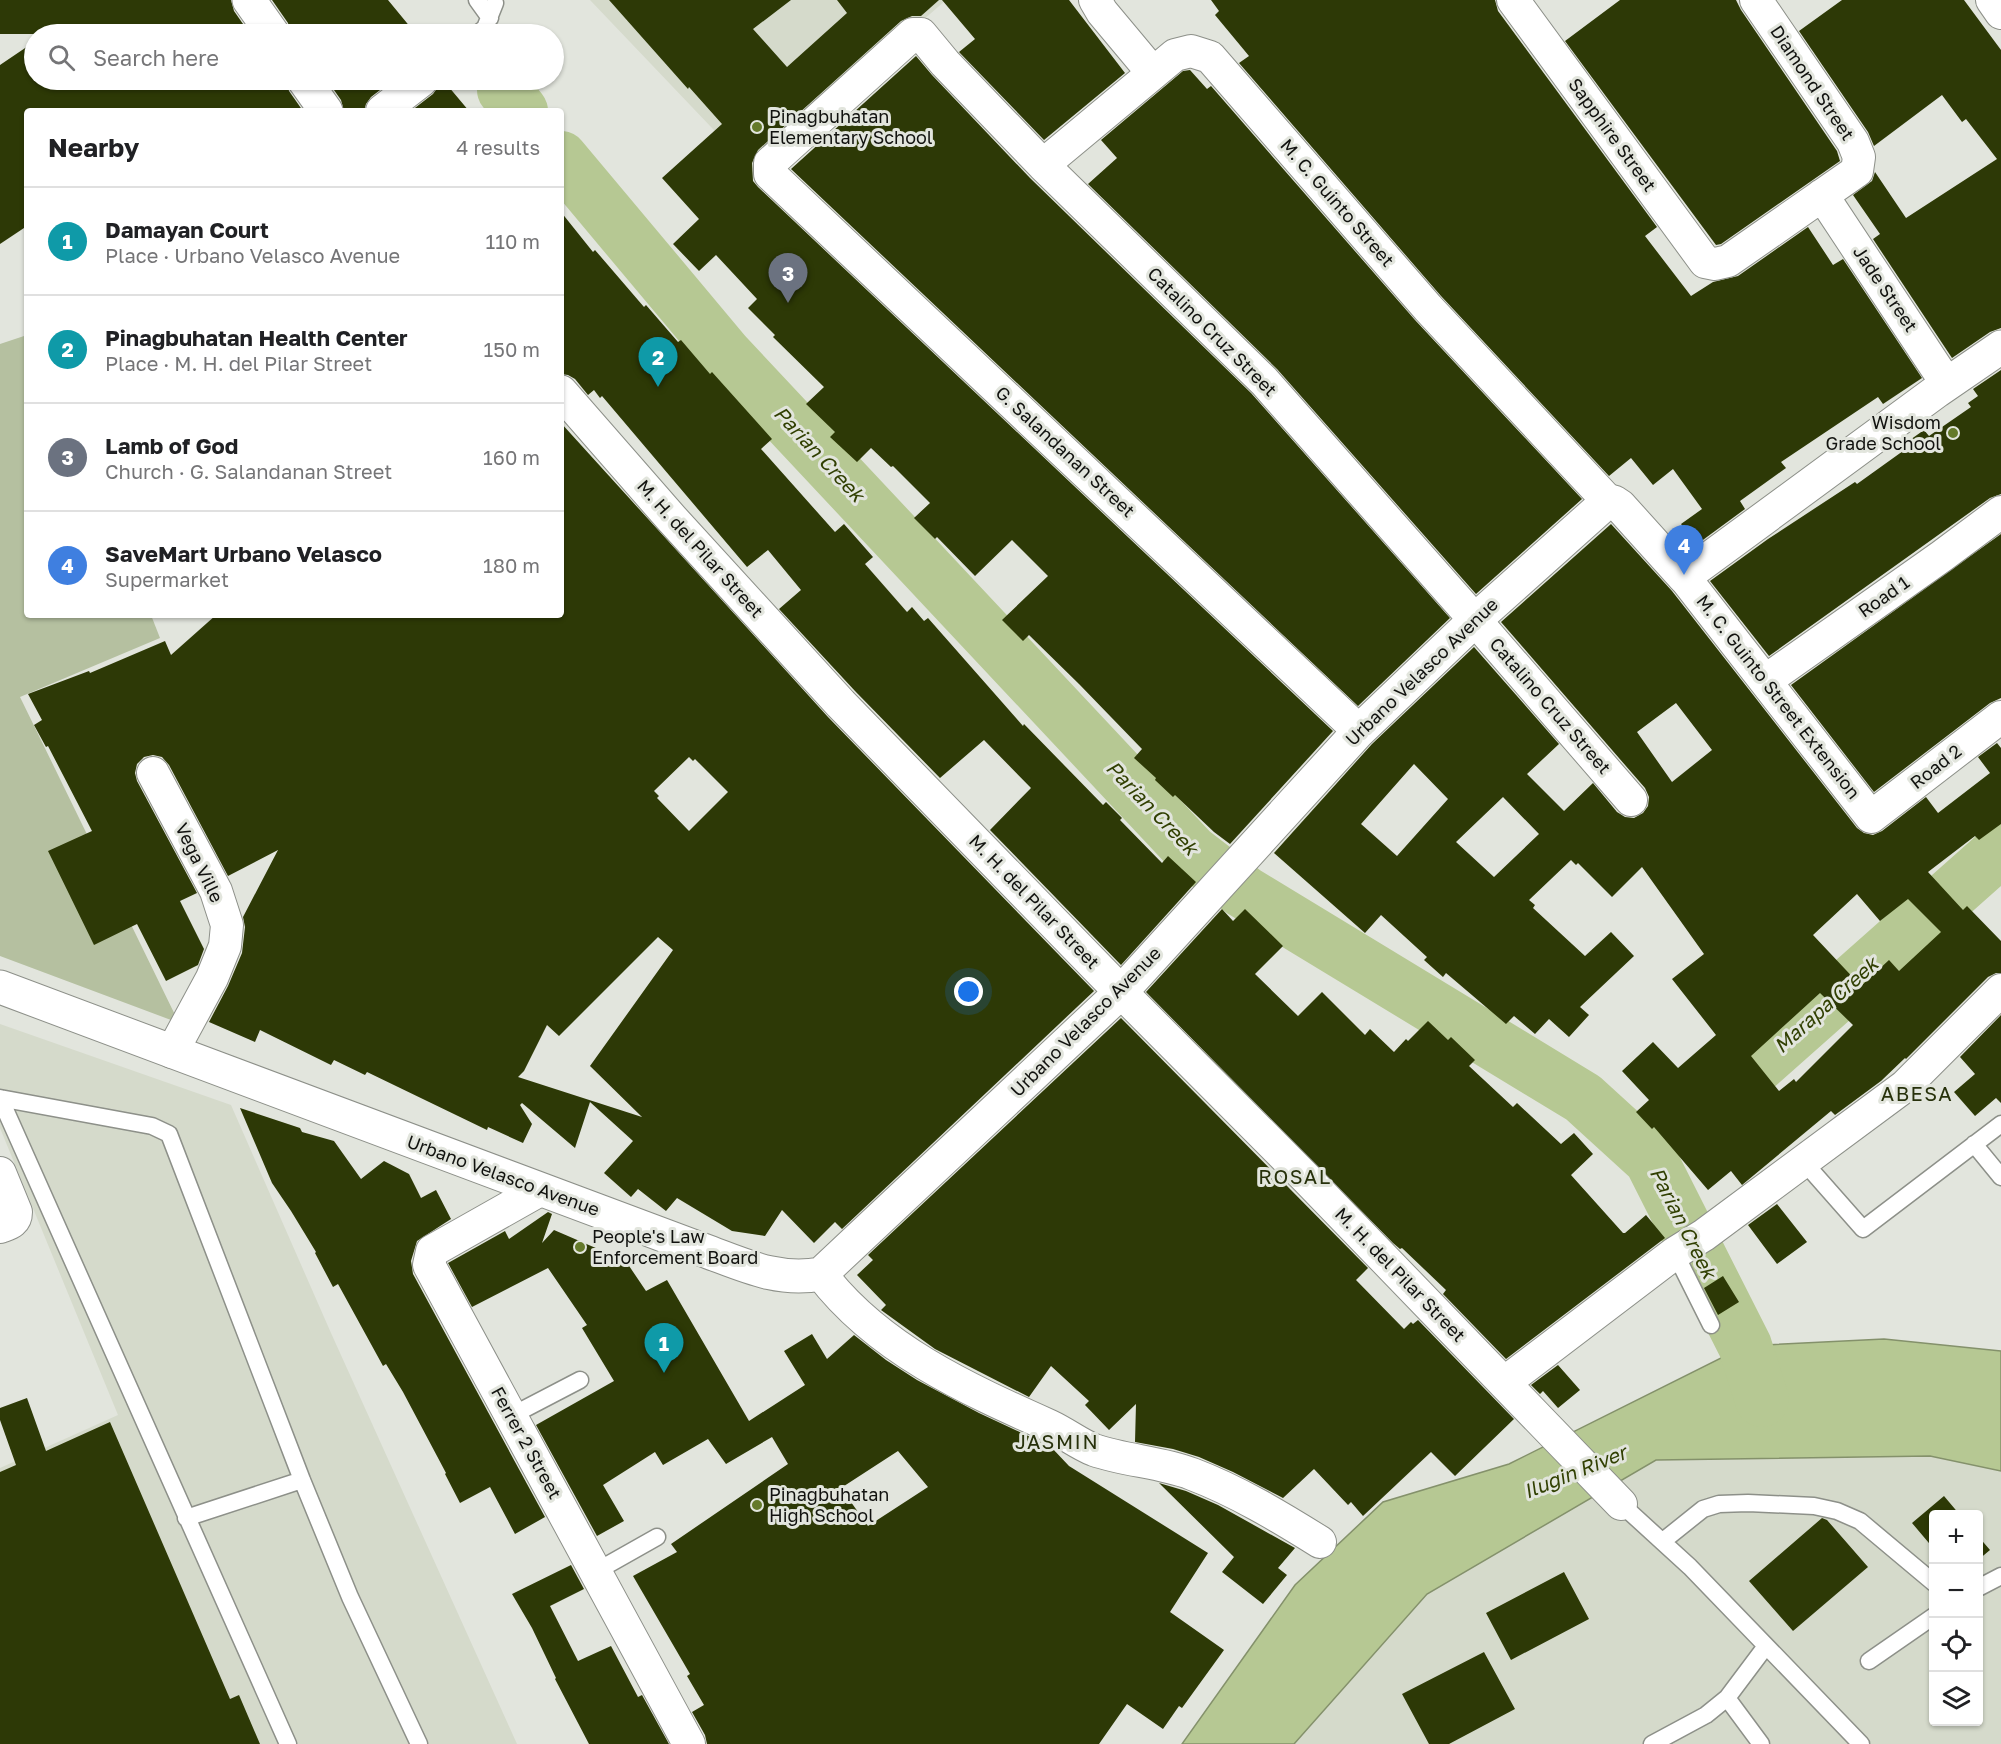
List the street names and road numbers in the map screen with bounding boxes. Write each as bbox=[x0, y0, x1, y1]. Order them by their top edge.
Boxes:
street label: Diamond Street bbox=[1766, 21, 1859, 144]
street label: Sapphire Street bbox=[1564, 73, 1661, 195]
street label: M. C. Guinto Street bbox=[1276, 134, 1399, 271]
street label: Jade Street bbox=[1849, 241, 1923, 336]
street label: Catalino Cruz Street bbox=[1144, 262, 1282, 400]
street label: G. Salandanan Street bbox=[992, 381, 1140, 521]
street label: M. H. del Pilar Street bbox=[633, 475, 768, 622]
street label: Road 1 bbox=[1854, 571, 1913, 622]
street label: M. C. Guinto Street Extension bbox=[1692, 590, 1865, 803]
street label: Urbano Velasco Avenue bbox=[1341, 593, 1502, 750]
street label: Catalino Cruz Street bbox=[1485, 633, 1616, 778]
street label: Road 2 bbox=[1905, 739, 1965, 793]
street label: Vega Ville bbox=[171, 819, 229, 906]
street label: M. H. del Pilar Street bbox=[965, 830, 1104, 973]
street label: Urbano Velasco Avenue bbox=[1006, 942, 1165, 1101]
street label: Urbano Velasco Avenue bbox=[404, 1130, 603, 1220]
street label: M. H. del Pilar Street bbox=[1331, 1203, 1470, 1346]
street label: Ferrer 2 Street bbox=[487, 1383, 567, 1503]

